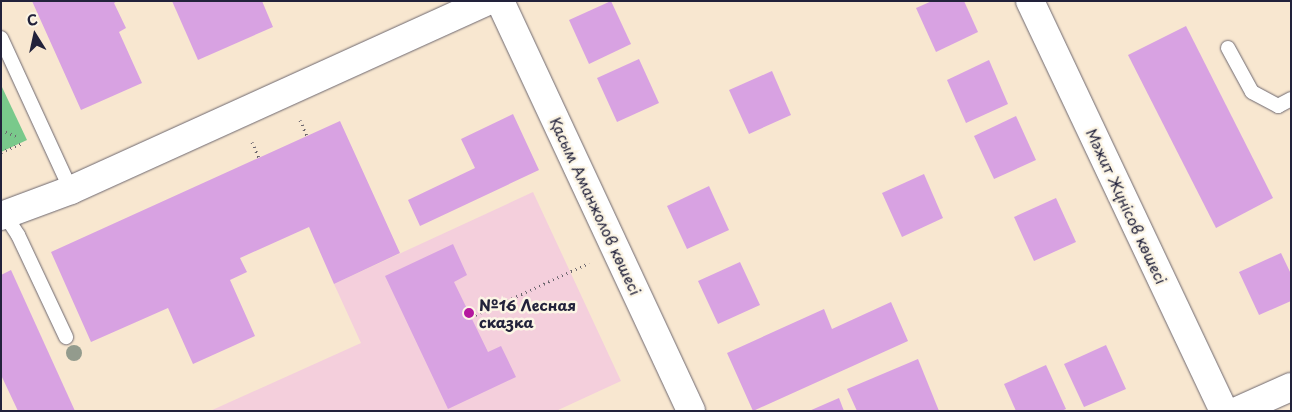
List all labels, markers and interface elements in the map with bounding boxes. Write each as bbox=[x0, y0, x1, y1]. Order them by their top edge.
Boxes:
text: С bbox=[25, 8, 39, 31]
north arrow bbox=[10, 10, 60, 60]
street label: Қасым Аманжолов көшесі bbox=[547, 114, 645, 298]
street label: Мәжит Жүнісов көшесі bbox=[1083, 125, 1171, 287]
place label: №16 Лесная сказка bbox=[479, 295, 576, 330]
marker: №16 Лесная сказка bbox=[463, 307, 475, 319]

